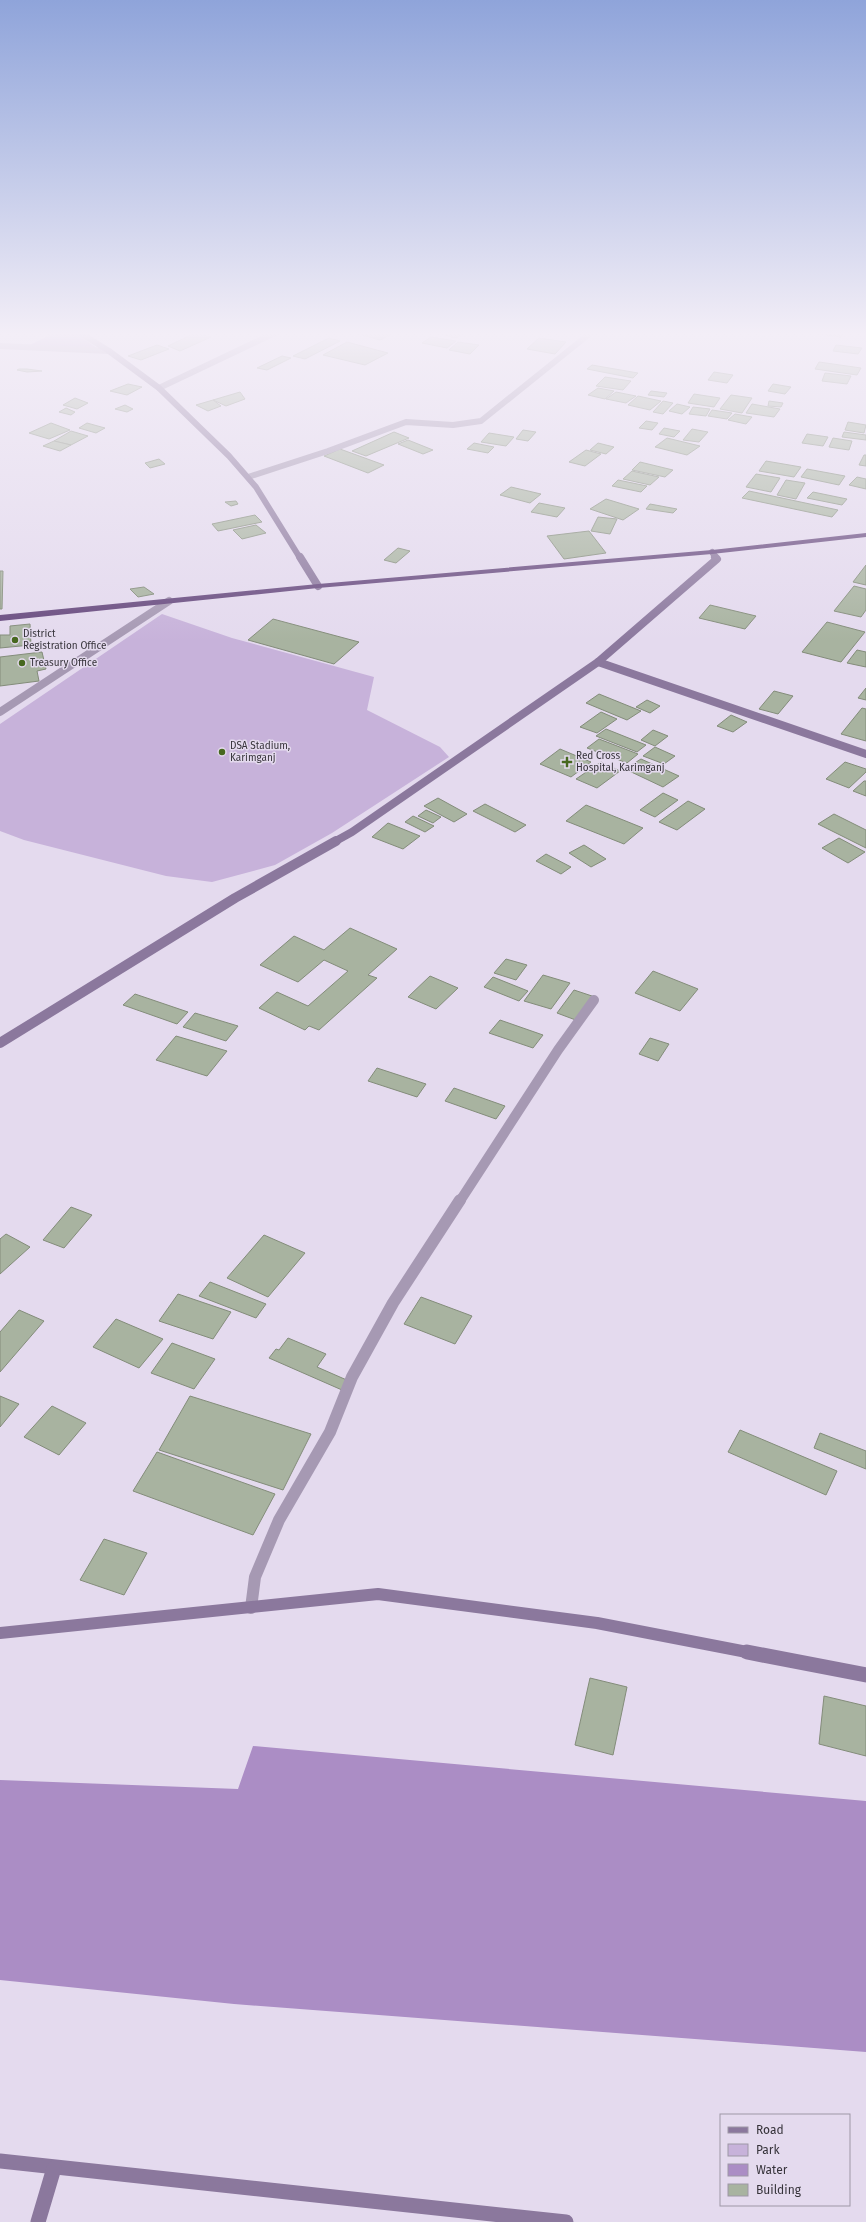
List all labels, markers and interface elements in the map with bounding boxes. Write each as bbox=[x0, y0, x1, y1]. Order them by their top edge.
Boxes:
place label: District Registration Office bbox=[23, 628, 106, 652]
marker: District Registration Office bbox=[10, 635, 20, 645]
place label: Treasury Office bbox=[30, 657, 97, 669]
marker: Treasury Office bbox=[17, 658, 27, 668]
place label: DSA Stadium, Karimganj bbox=[230, 740, 290, 764]
marker: DSA Stadium, Karimganj bbox=[217, 747, 227, 757]
place label: Red Cross Hospital, Karimganj bbox=[576, 750, 665, 774]
marker: Red Cross Hospital, Karimganj bbox=[561, 756, 573, 768]
legend bbox=[720, 2114, 850, 2206]
text: Road bbox=[756, 2123, 784, 2137]
text: Park bbox=[756, 2143, 780, 2157]
text: Water bbox=[756, 2163, 788, 2177]
text: Building bbox=[756, 2183, 802, 2197]

